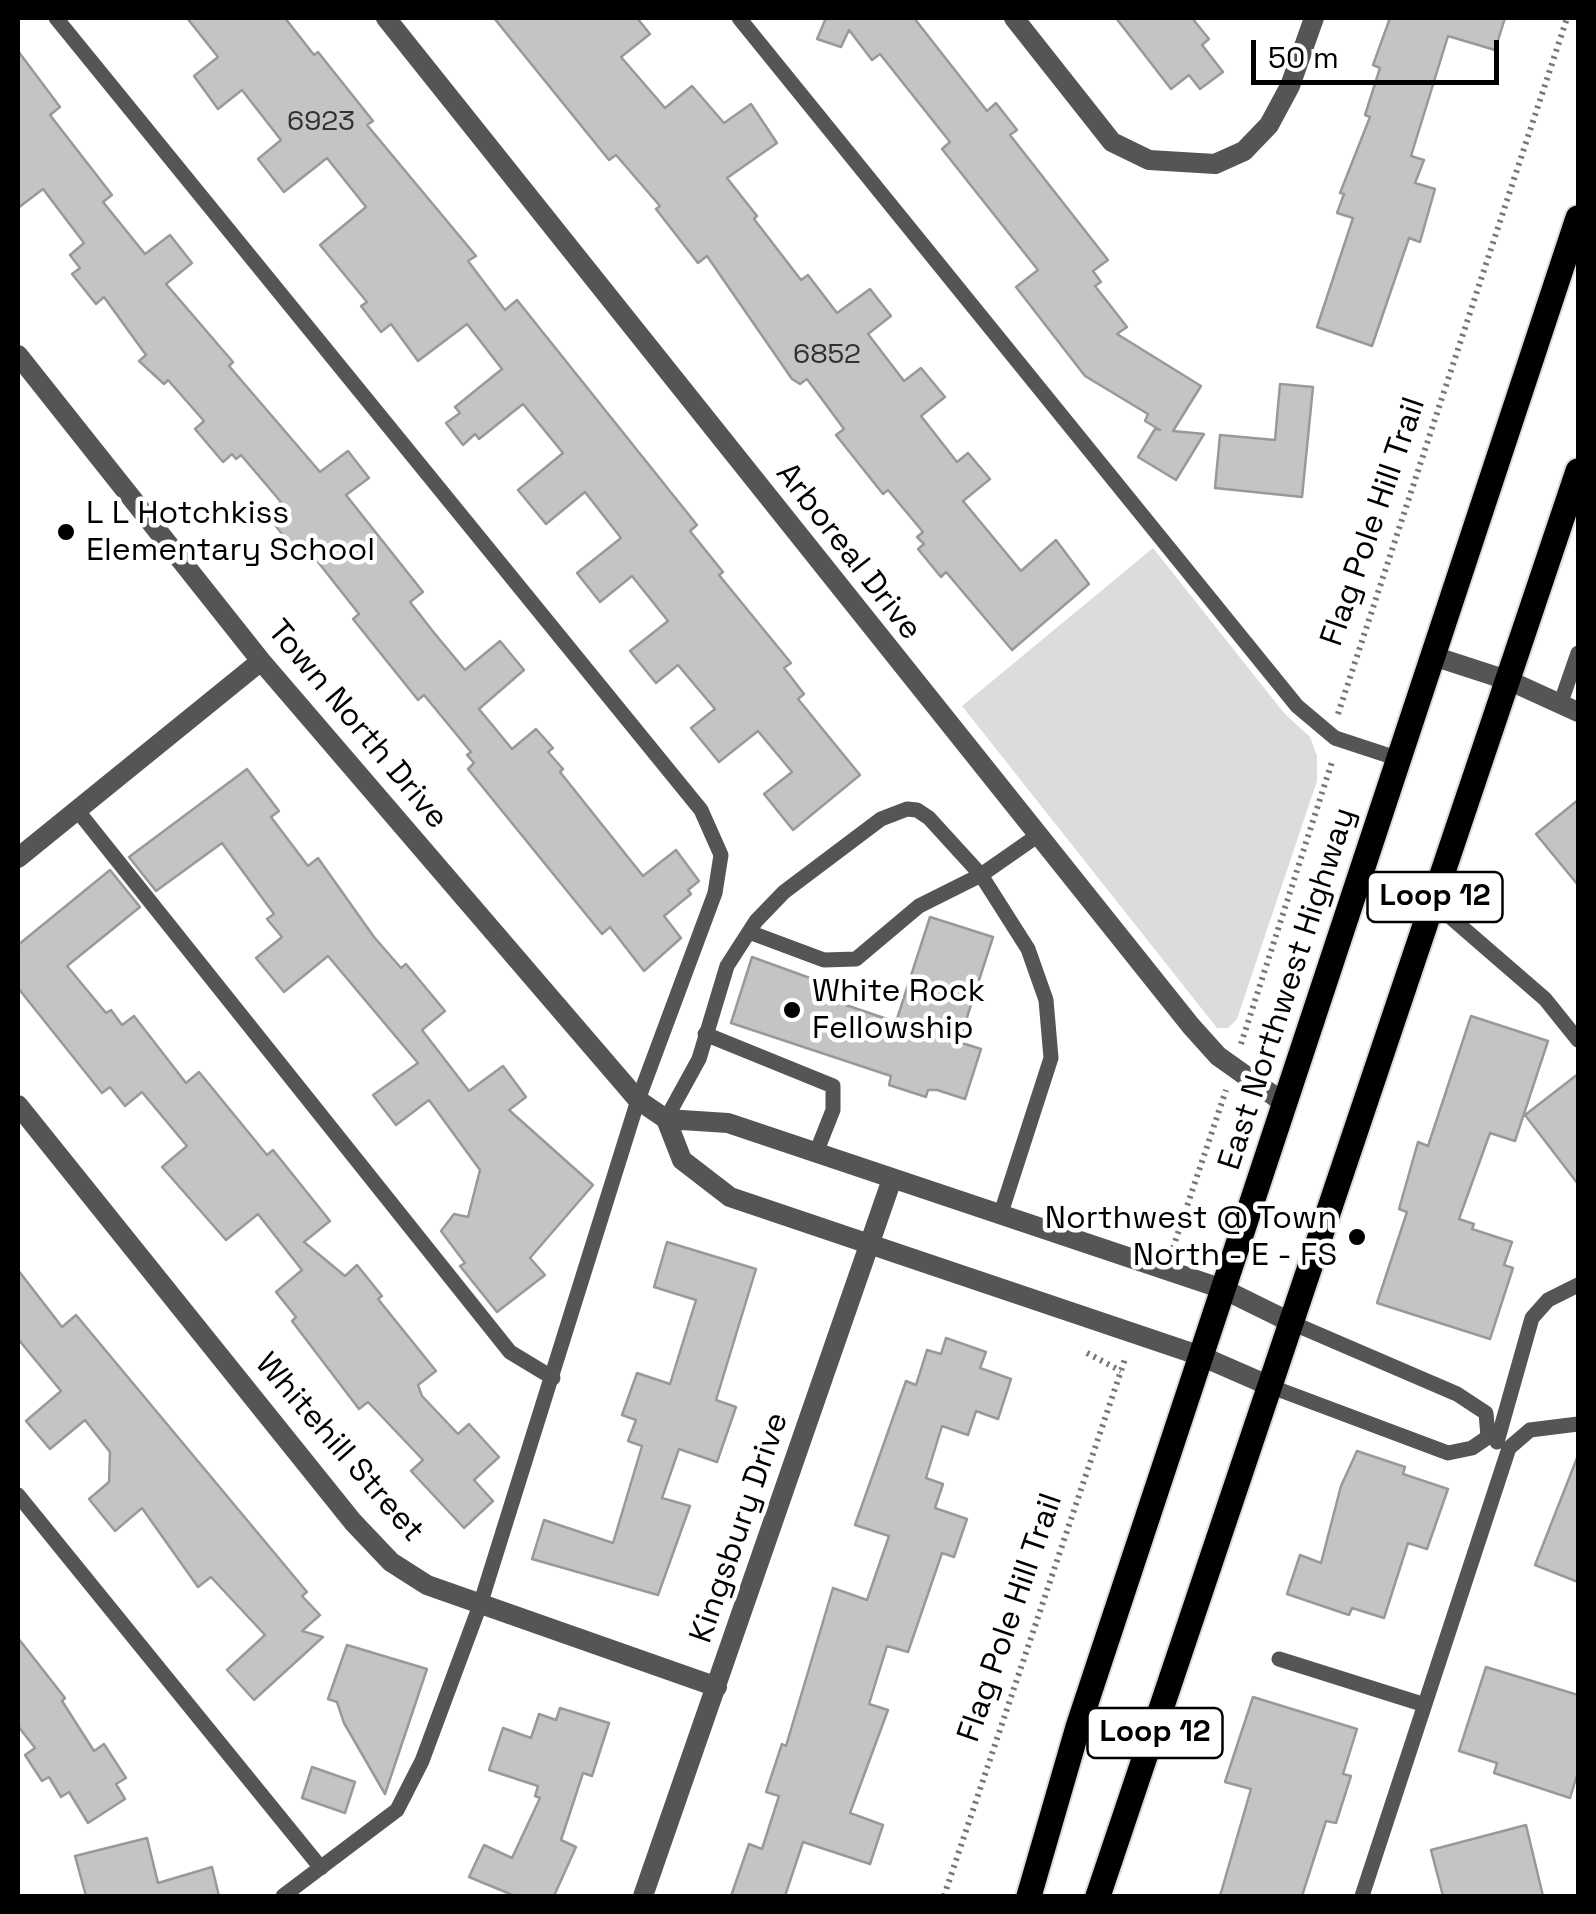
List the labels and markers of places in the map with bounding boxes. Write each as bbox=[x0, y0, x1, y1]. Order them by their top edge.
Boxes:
place label: L L Hotchkiss Elementary School bbox=[86, 495, 375, 570]
marker: L L Hotchkiss Elementary School bbox=[55, 521, 77, 543]
place label: White Rock Fellowship bbox=[812, 973, 985, 1048]
marker: White Rock Fellowship bbox=[781, 999, 803, 1021]
place label: Northwest @ Town North - E - FS bbox=[1045, 1200, 1337, 1275]
marker: Northwest @ Town North - E - FS bbox=[1346, 1226, 1368, 1248]

